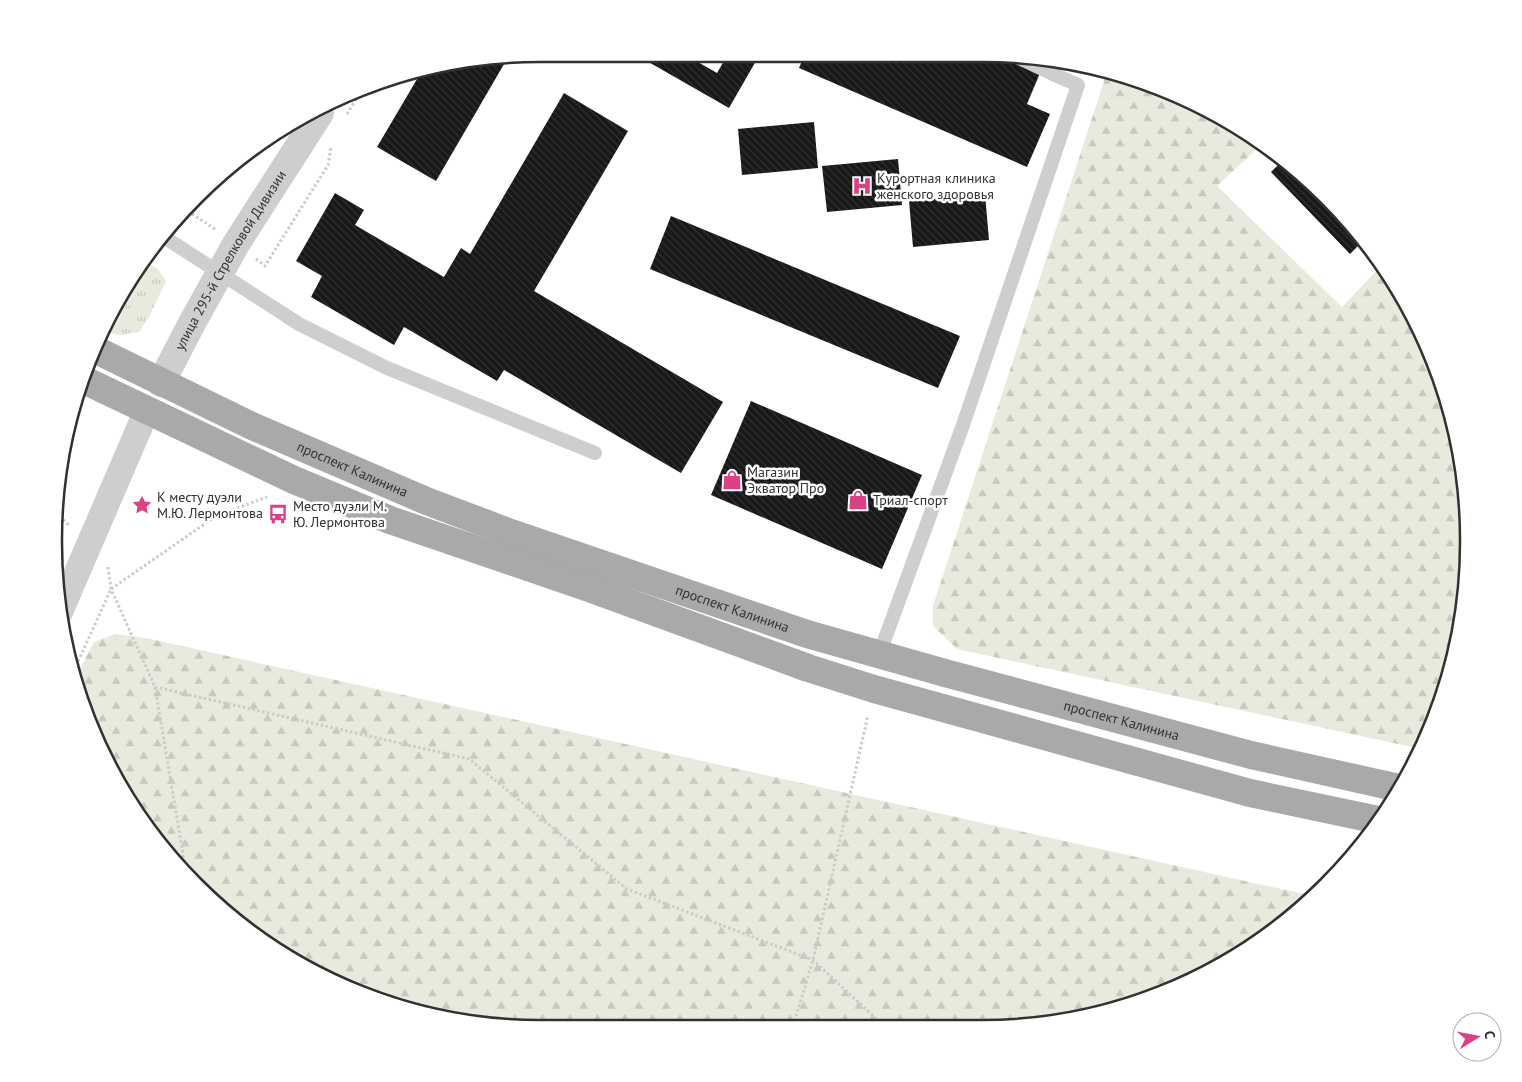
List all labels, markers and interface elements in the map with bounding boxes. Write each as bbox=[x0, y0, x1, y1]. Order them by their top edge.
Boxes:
street label: улица 295-й Стрелковой Дивизии bbox=[171, 167, 290, 353]
place label: Курортная клиника женского здоровья bbox=[877, 169, 996, 203]
hospital icon: Курортная клиника женского здоровья bbox=[851, 175, 873, 197]
street label: проспект Калинина bbox=[294, 437, 411, 501]
place label: Магазин Экватор Про bbox=[747, 463, 824, 497]
shop icon: Магазин Экватор Про bbox=[721, 469, 743, 491]
place label: К месту дуэли М.Ю. Лермонтова bbox=[157, 488, 263, 522]
shop icon: Триал-спорт bbox=[847, 489, 869, 511]
place label: Триал-спорт bbox=[873, 491, 948, 509]
place icon: К месту дуэли М.Ю. Лермонтова bbox=[131, 494, 153, 516]
place label: Место дуэли М. Ю. Лермонтова bbox=[293, 497, 387, 531]
bus stop icon: Место дуэли М. Ю. Лермонтова bbox=[267, 503, 289, 525]
street label: проспект Калинина bbox=[673, 581, 792, 636]
street label: проспект Калинина bbox=[1062, 696, 1181, 744]
north arrow bbox=[1452, 1012, 1502, 1062]
text: С bbox=[1480, 1029, 1499, 1040]

